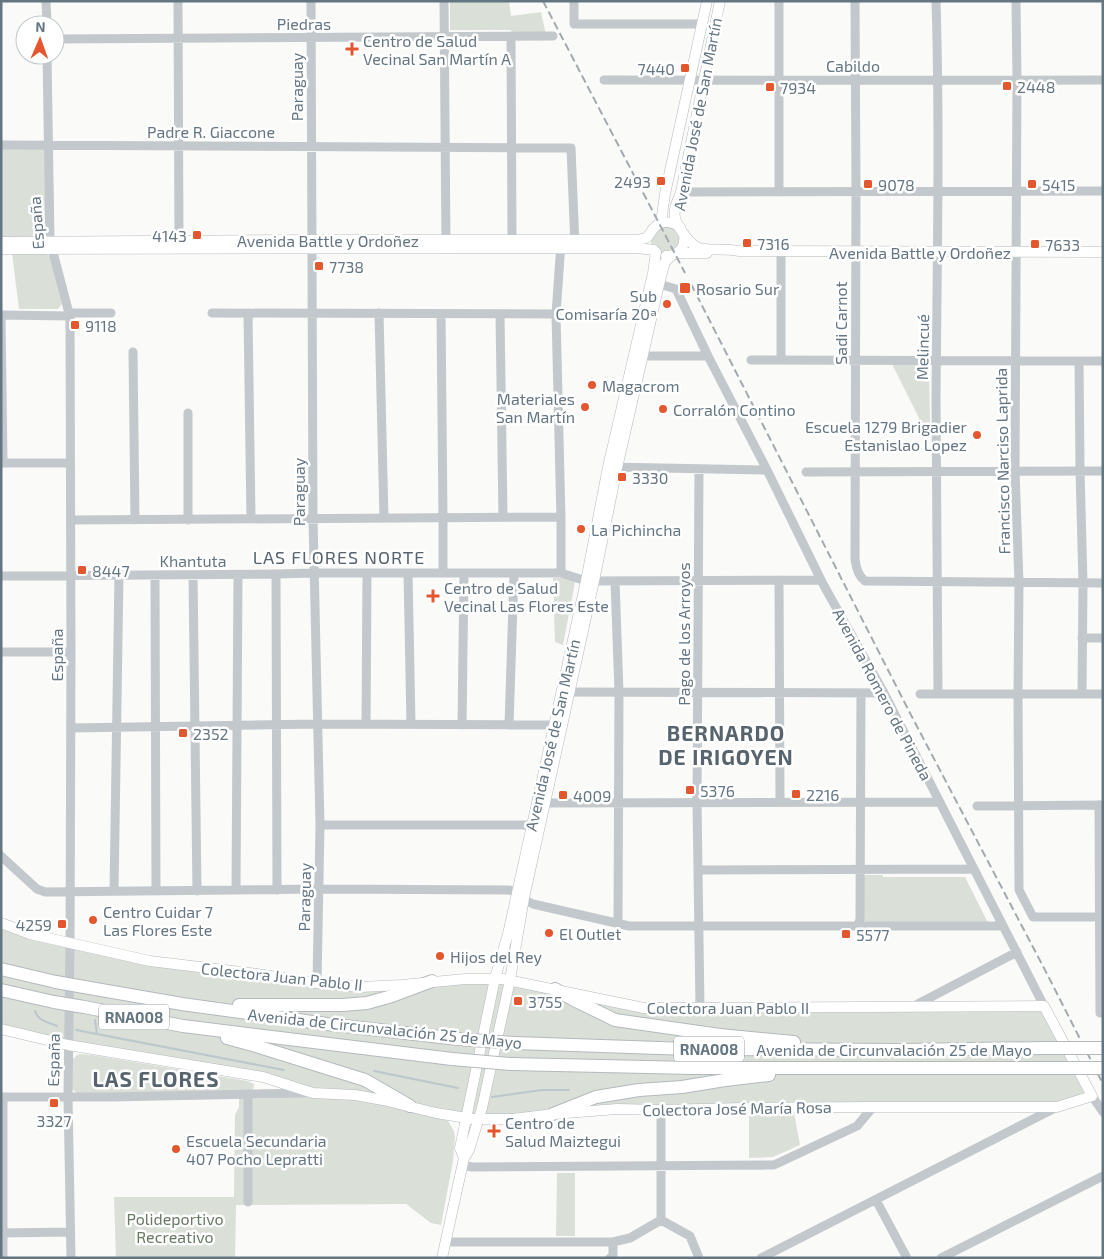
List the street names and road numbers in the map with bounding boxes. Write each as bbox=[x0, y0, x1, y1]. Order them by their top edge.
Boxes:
street label: Piedras bbox=[277, 14, 331, 33]
street label: Avenida José de San Martín bbox=[669, 16, 725, 212]
street label: Paraguay bbox=[287, 52, 306, 121]
street label: Cabildo bbox=[826, 56, 880, 75]
street label: Padre R. Giaccone bbox=[147, 122, 275, 141]
street label: España bbox=[25, 196, 47, 250]
street label: Avenida Battle y Ordoñez bbox=[237, 231, 419, 250]
street label: Avenida Battle y Ordoñez bbox=[829, 243, 1011, 262]
street label: Sadi Carnot bbox=[831, 281, 850, 365]
street label: Melincué bbox=[912, 314, 932, 380]
street label: Francisco Narciso Laprida bbox=[991, 368, 1013, 554]
street label: Paraguay bbox=[289, 457, 308, 526]
street label: Khantuta bbox=[160, 551, 226, 570]
street label: Pago de los Arroyos bbox=[674, 562, 693, 706]
street label: Avenida Romero de Pineda bbox=[829, 605, 937, 783]
street label: España bbox=[47, 628, 66, 682]
street label: Avenida José de San Martín bbox=[521, 637, 583, 833]
street label: Paraguay bbox=[294, 862, 314, 931]
street label: Colectora Juan Pablo II bbox=[200, 958, 364, 994]
street label: Colectora Juan Pablo II bbox=[647, 998, 809, 1017]
road number: RNA008 bbox=[99, 1004, 169, 1030]
street label: Avenida de Circunvalación 25 de Mayo bbox=[247, 1004, 523, 1052]
street label: España bbox=[43, 1033, 63, 1087]
road number: RNA008 bbox=[674, 1036, 744, 1062]
street label: Avenida de Circunvalación 25 de Mayo bbox=[756, 1040, 1032, 1059]
street label: Colectora José María Rosa bbox=[642, 1097, 832, 1119]

